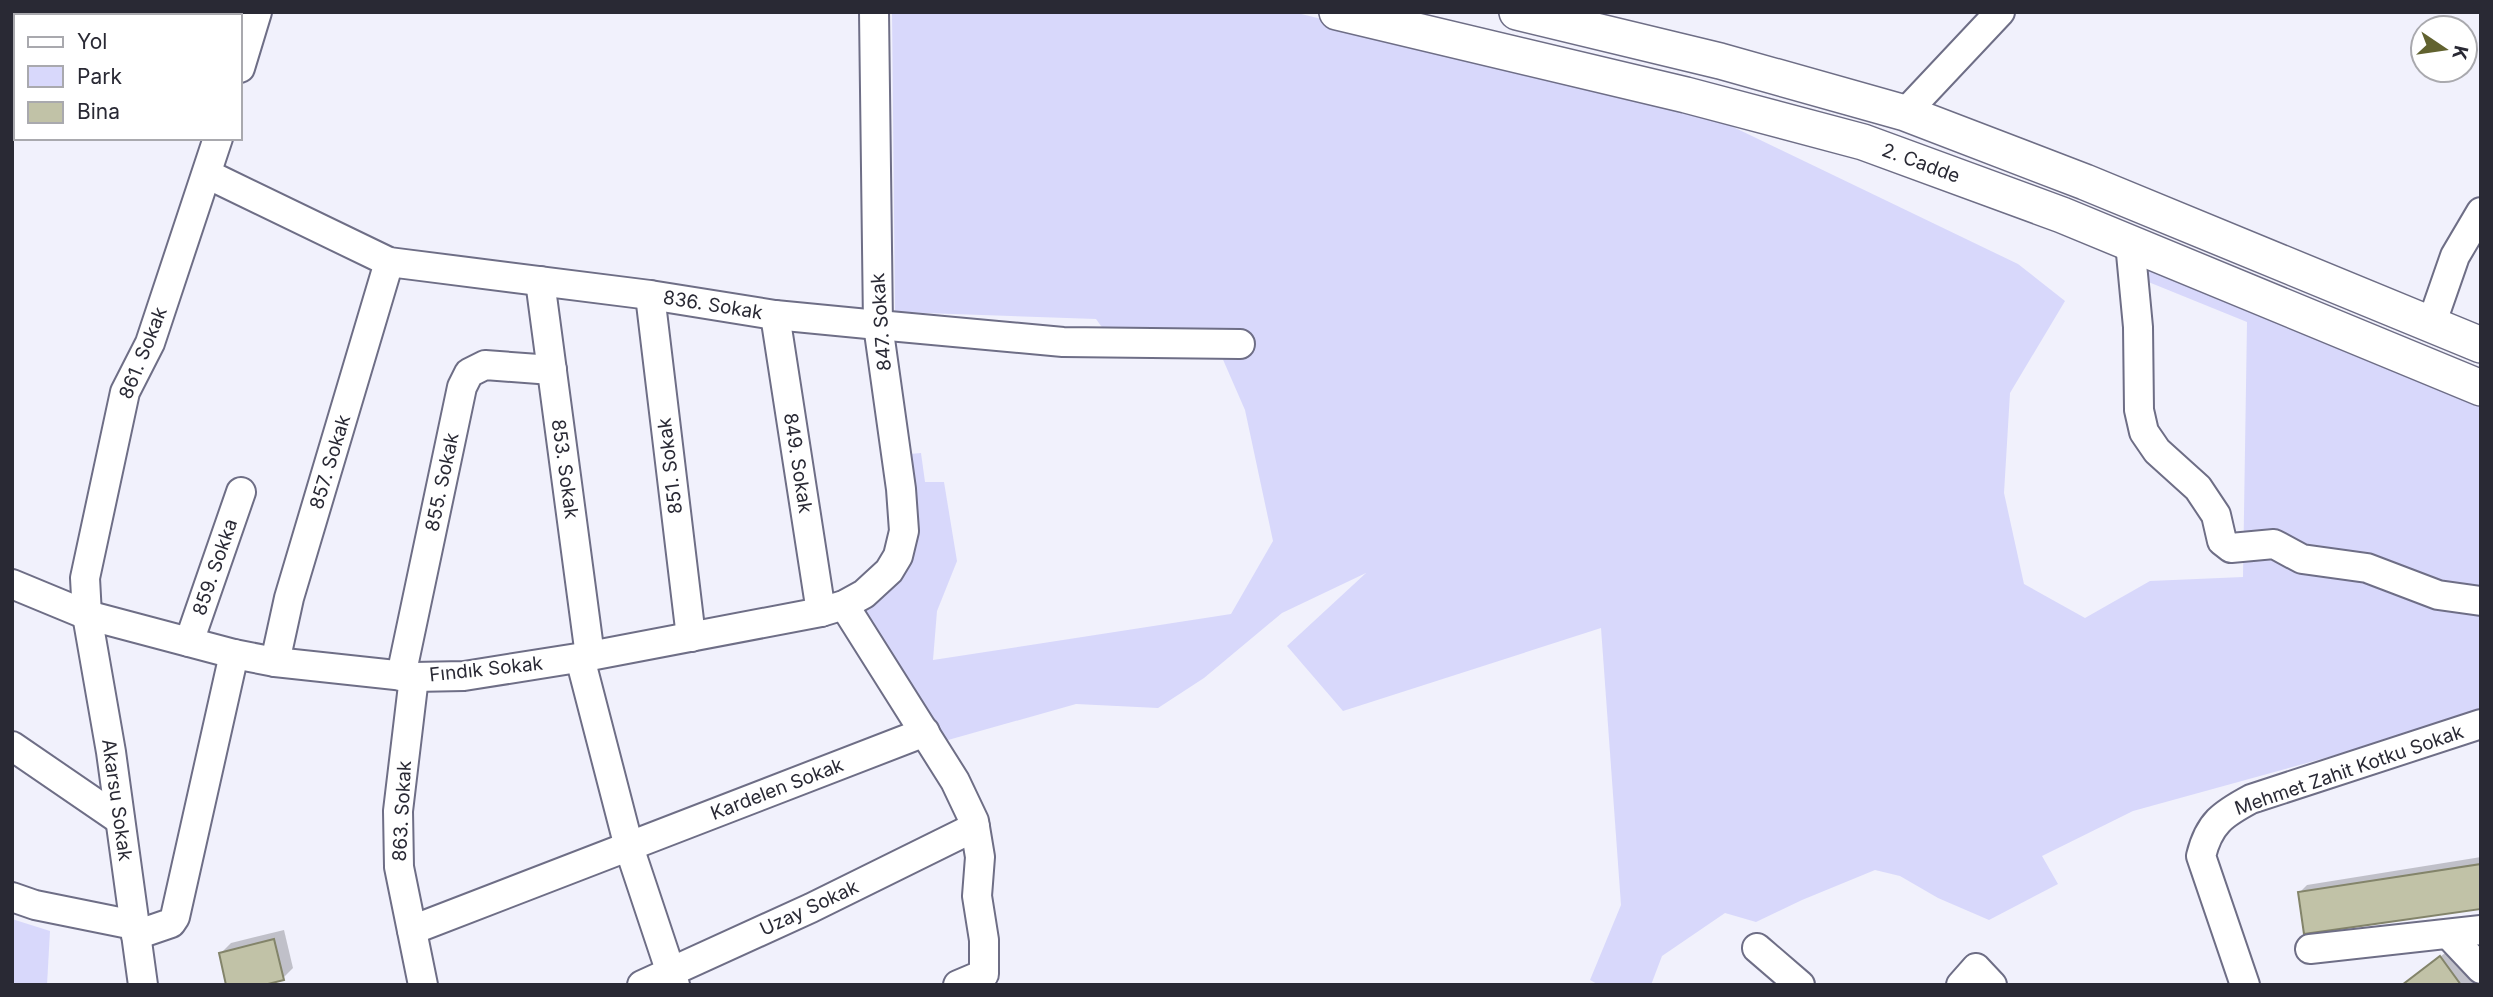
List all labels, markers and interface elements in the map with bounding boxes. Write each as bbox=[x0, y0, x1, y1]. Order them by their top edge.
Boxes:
legend bbox=[14, 14, 242, 140]
north arrow bbox=[2409, 14, 2479, 84]
text: Yol bbox=[77, 29, 107, 54]
text: K bbox=[2447, 43, 2473, 62]
text: Park bbox=[77, 64, 122, 89]
text: Bina bbox=[77, 99, 120, 124]
street label: 2. Cadde bbox=[1879, 138, 1963, 188]
street label: 847. Sokak bbox=[866, 272, 896, 372]
street label: 836. Sokak bbox=[662, 286, 765, 324]
street label: 861. Sokak bbox=[114, 303, 172, 402]
street label: 857. Sokak bbox=[305, 411, 355, 512]
street label: 849. Sokak bbox=[779, 411, 817, 515]
street label: 851. Sokak bbox=[653, 416, 687, 516]
street label: 853. Sokak bbox=[547, 418, 583, 521]
street label: 855. Sokak bbox=[420, 430, 464, 533]
street label: 859. Sokka bbox=[188, 516, 242, 618]
street label: Fındık Sokak bbox=[428, 652, 545, 686]
street label: Mehmet Zahit Kotku Sokak bbox=[2232, 720, 2467, 820]
street label: Akarsu Sokak bbox=[97, 737, 137, 863]
street label: Kardelen Sokak bbox=[707, 753, 847, 825]
street label: 863. Sokak bbox=[388, 760, 416, 862]
street label: Uzay Sokak bbox=[756, 875, 862, 941]

